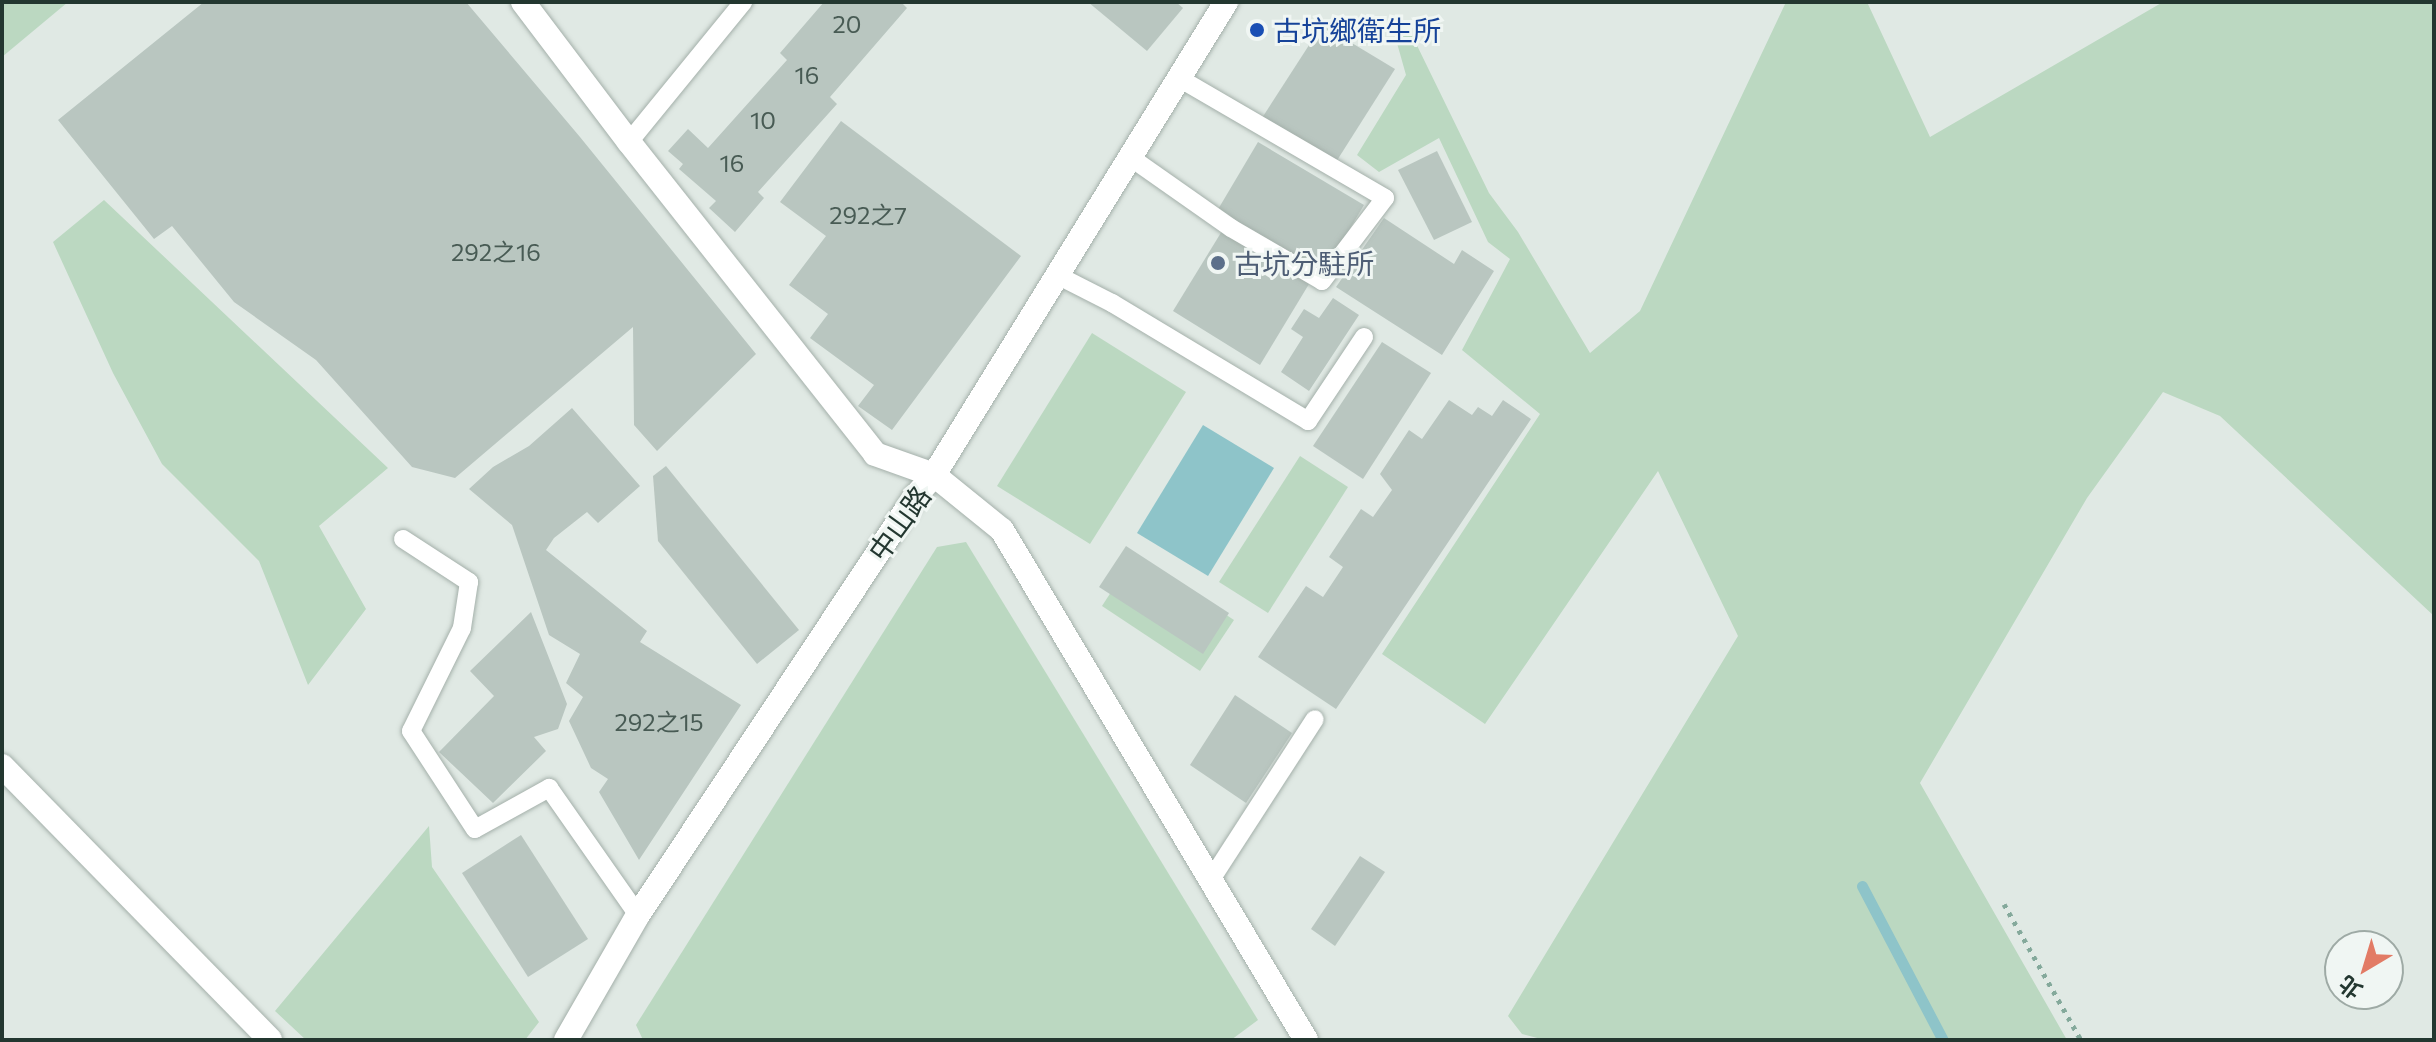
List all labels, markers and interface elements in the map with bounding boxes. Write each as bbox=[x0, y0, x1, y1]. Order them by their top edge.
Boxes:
house number: 20 bbox=[833, 10, 861, 38]
place label: 古坑鄉衛生所 bbox=[1273, 13, 1441, 47]
marker: 古坑鄉衛生所 bbox=[1248, 21, 1266, 39]
house number: 16 bbox=[795, 61, 819, 89]
house number: 10 bbox=[750, 106, 776, 134]
house number: 16 bbox=[720, 149, 744, 177]
house number: 292之7 bbox=[829, 201, 907, 229]
house number: 292之16 bbox=[451, 238, 541, 266]
place label: 古坑分駐所 bbox=[1234, 246, 1374, 280]
marker: 古坑分駐所 bbox=[1209, 254, 1227, 272]
street label: 中山路 bbox=[861, 479, 937, 567]
house number: 292之15 bbox=[614, 708, 704, 736]
north arrow bbox=[2324, 930, 2404, 1010]
text: 北 bbox=[2333, 970, 2367, 1005]

